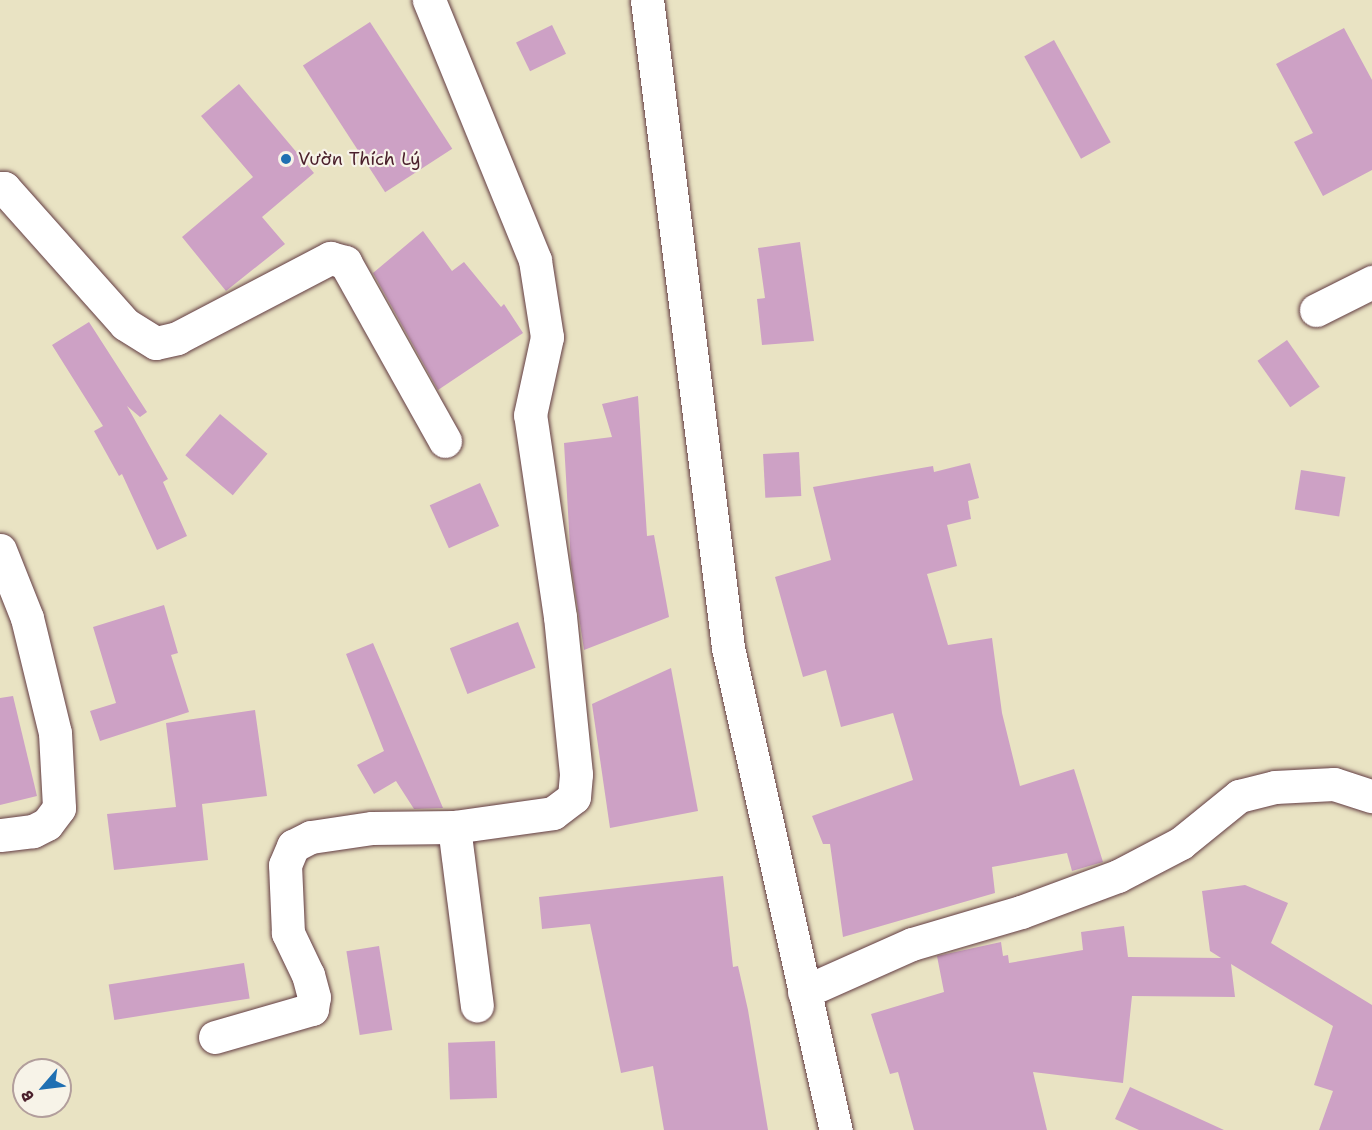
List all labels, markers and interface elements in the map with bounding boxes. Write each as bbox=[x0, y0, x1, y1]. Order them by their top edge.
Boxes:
place label: Vườn Thích Lý bbox=[298, 148, 421, 170]
marker: Vườn Thích Lý bbox=[279, 152, 293, 166]
north arrow bbox=[12, 1058, 72, 1118]
text: B bbox=[16, 1086, 39, 1105]

